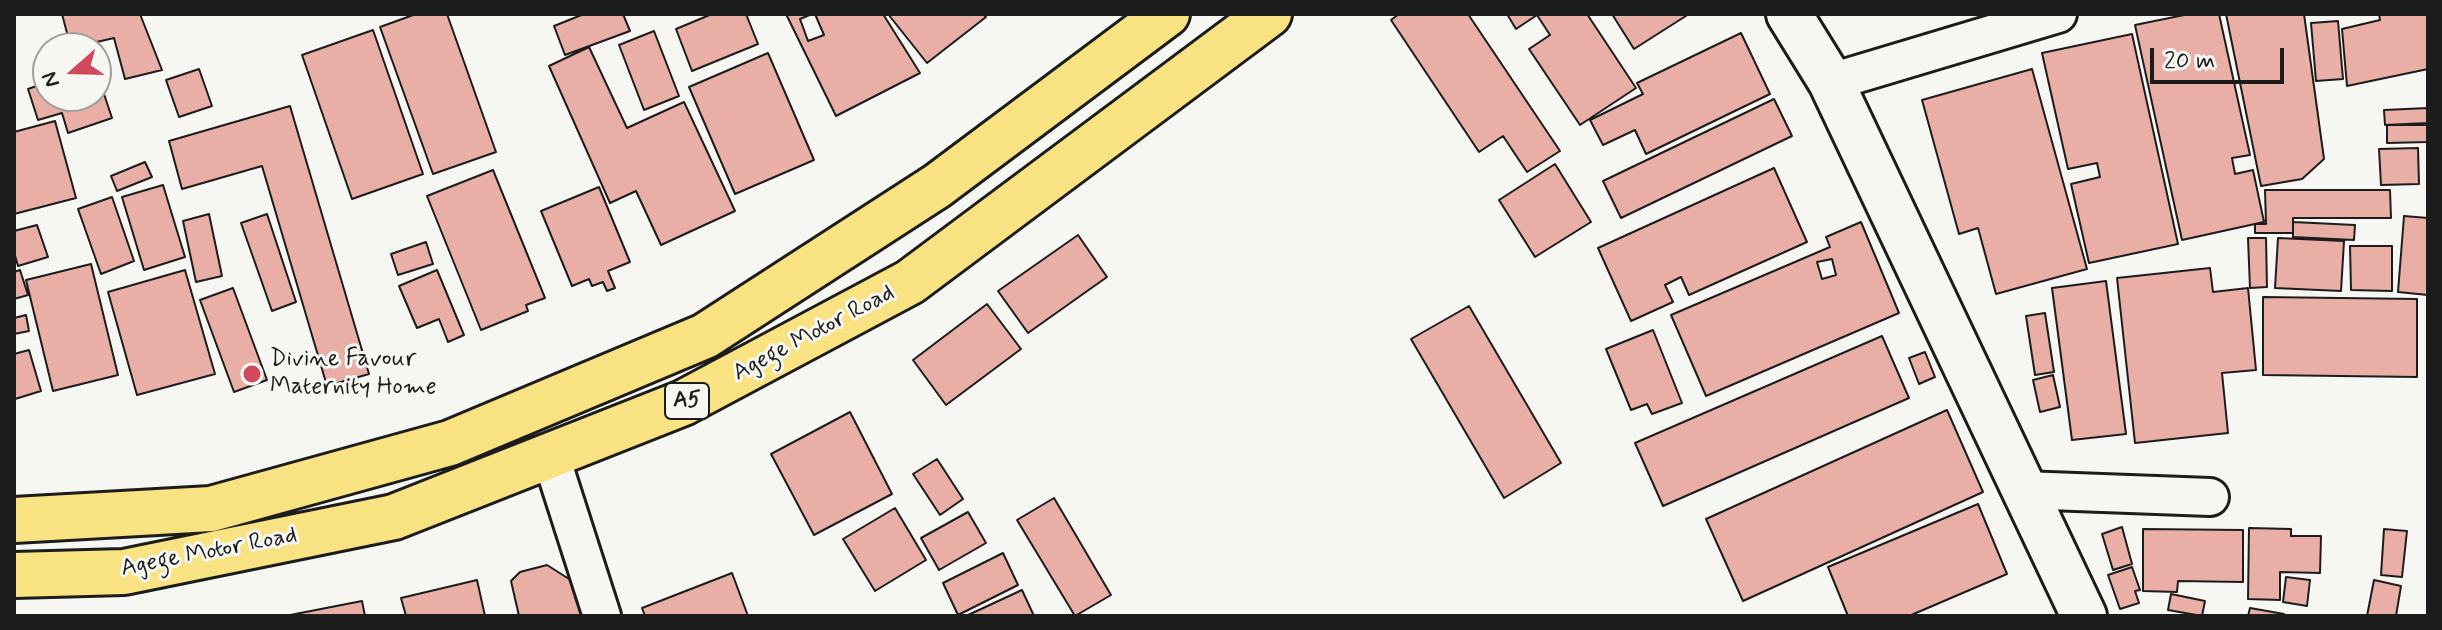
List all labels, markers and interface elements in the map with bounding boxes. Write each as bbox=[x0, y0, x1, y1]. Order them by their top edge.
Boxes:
north arrow bbox=[32, 32, 112, 112]
scale bar bbox=[2154, 32, 2288, 82]
text: 20 m bbox=[2164, 46, 2215, 77]
text: N bbox=[36, 68, 67, 91]
street label: Agege Motor Road bbox=[728, 279, 900, 389]
place label: Divine Favour Maternity Home bbox=[270, 346, 437, 402]
marker: Divine Favour Maternity Home bbox=[241, 363, 263, 385]
road number: A5 bbox=[665, 383, 709, 419]
street label: Agege Motor Road bbox=[118, 522, 300, 584]

